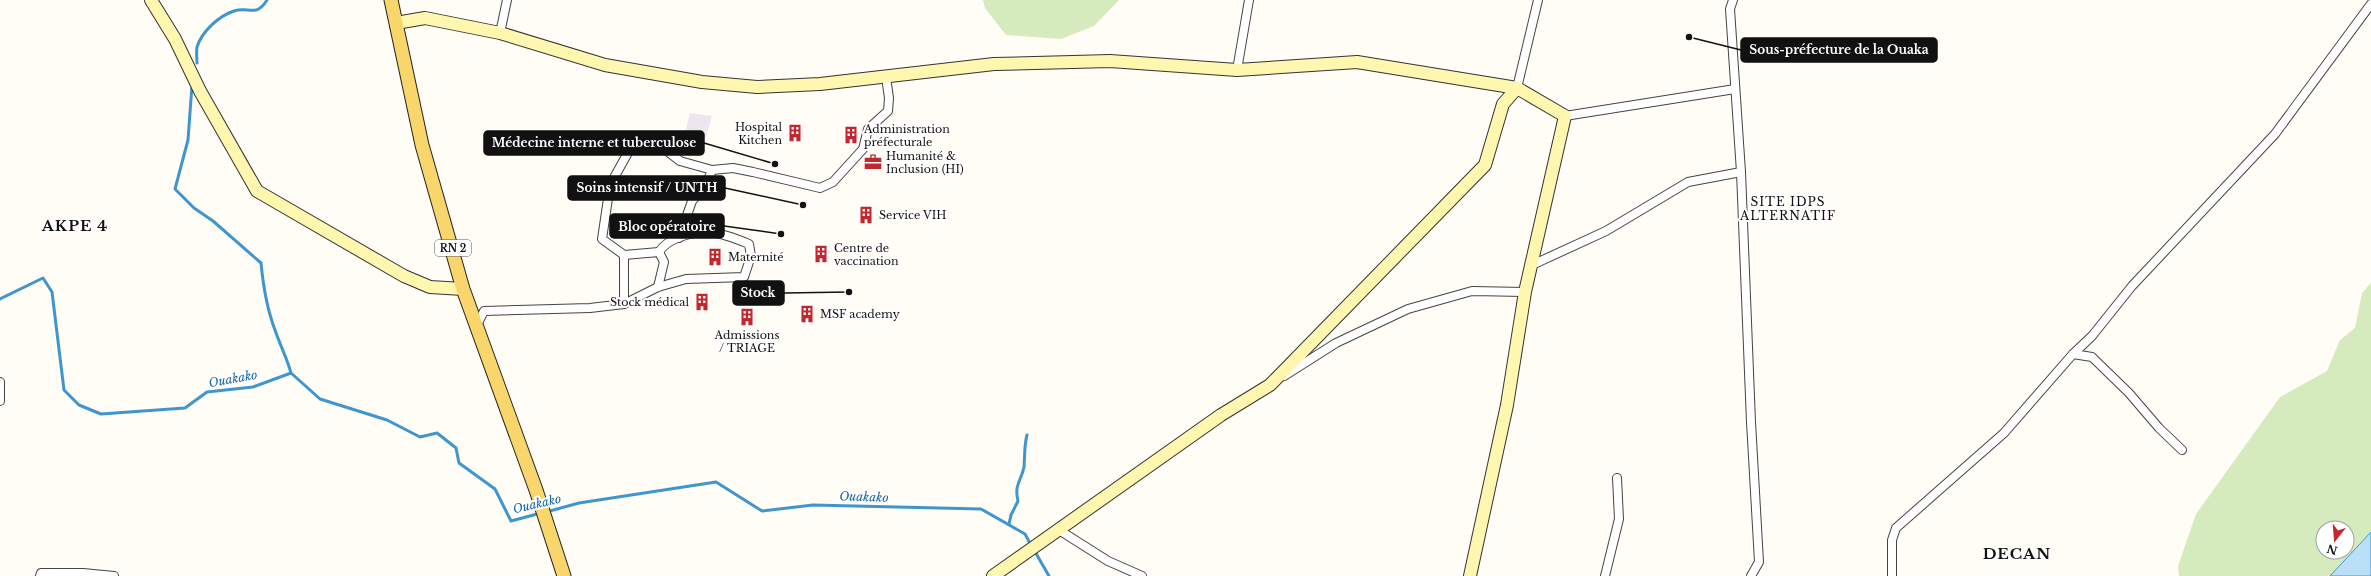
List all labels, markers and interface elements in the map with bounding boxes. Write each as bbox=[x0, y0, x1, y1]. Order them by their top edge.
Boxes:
callout: Sous-préfecture de la Ouaka bbox=[1741, 38, 1937, 62]
text: Sous-préfecture de la Ouaka bbox=[1749, 42, 1929, 57]
place label: Hospital Kitchen bbox=[735, 120, 782, 147]
place label: Administration préfecturale bbox=[863, 122, 950, 149]
building icon: Hospital Kitchen bbox=[785, 123, 805, 143]
building icon: Administration préfecturale bbox=[841, 125, 861, 145]
callout: Médecine interne et tuberculose bbox=[484, 131, 704, 155]
text: Médecine interne et tuberculose bbox=[492, 135, 696, 150]
place label: Humanité & Inclusion (HI) bbox=[886, 149, 964, 176]
office icon: Humanité & Inclusion (HI) bbox=[863, 152, 883, 172]
callout: Soins intensif / UNTH bbox=[568, 176, 725, 200]
text: Soins intensif / UNTH bbox=[576, 180, 718, 195]
district label: SITE IDPS ALTERNATIF bbox=[1739, 194, 1836, 223]
building icon: Service VIH bbox=[856, 205, 876, 225]
place label: Service VIH bbox=[879, 208, 946, 222]
callout: Bloc opératoire bbox=[610, 214, 724, 238]
district label: AKPE 4 bbox=[41, 216, 108, 235]
text: Bloc opératoire bbox=[618, 219, 716, 234]
road number: RN 2 bbox=[435, 240, 471, 256]
place label: Centre de vaccination bbox=[834, 241, 899, 268]
building icon: Centre de vaccination bbox=[811, 244, 831, 264]
building icon: Maternité bbox=[705, 247, 725, 267]
place label: Maternité bbox=[728, 250, 784, 264]
callout: Stock bbox=[733, 281, 784, 305]
text: Stock bbox=[740, 285, 777, 300]
building icon: Stock médical bbox=[692, 292, 712, 312]
place label: Stock médical bbox=[610, 295, 689, 309]
building icon: MSF academy bbox=[797, 304, 817, 324]
building icon: Admissions / TRIAGE bbox=[737, 307, 757, 327]
place label: MSF academy bbox=[820, 307, 900, 321]
place label: Admissions / TRIAGE bbox=[714, 328, 779, 355]
water label: Ouakako bbox=[207, 367, 258, 390]
water label: Ouakako bbox=[839, 488, 889, 505]
water label: Ouakako bbox=[511, 491, 563, 516]
north arrow bbox=[2315, 520, 2355, 560]
text: N bbox=[2324, 541, 2339, 558]
district label: DECAN bbox=[1983, 544, 2051, 563]

